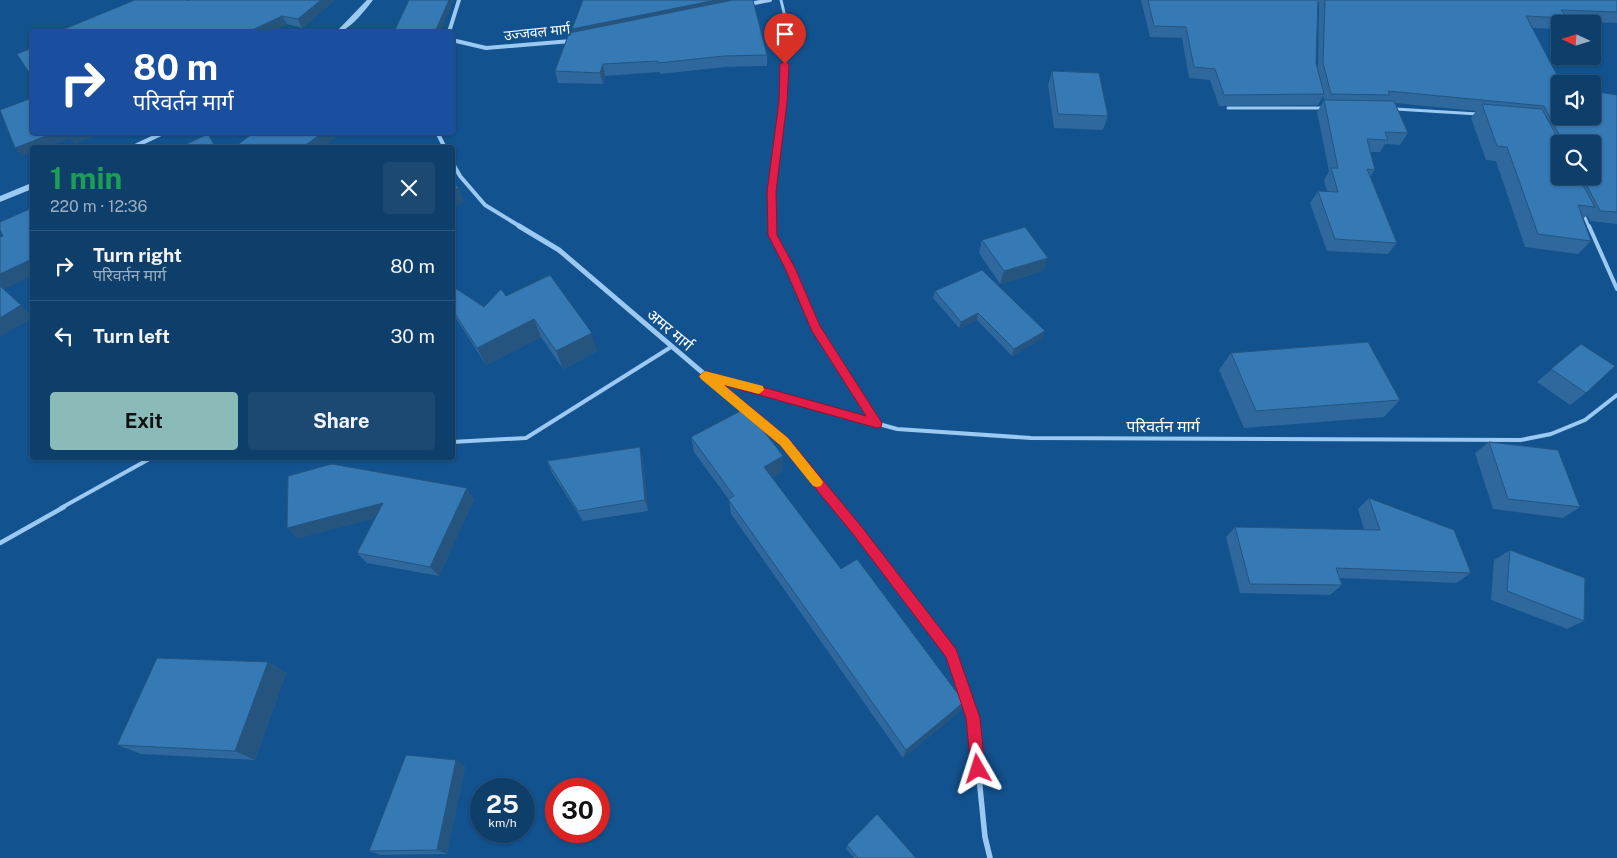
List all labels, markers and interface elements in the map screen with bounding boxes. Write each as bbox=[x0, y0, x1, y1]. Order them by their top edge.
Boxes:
pin bbox=[764, 13, 806, 64]
north arrow bbox=[1551, 15, 1601, 65]
map controls bbox=[1551, 15, 1601, 185]
street label: उज्जवल मार्ग bbox=[503, 20, 572, 43]
icon: arrive bbox=[771, 20, 799, 48]
text: 80 m bbox=[133, 47, 218, 88]
icon: right bbox=[50, 50, 115, 115]
button: sound bbox=[1551, 75, 1601, 125]
text: परिवर्तन मार्ग bbox=[133, 89, 234, 115]
button: search bbox=[1551, 135, 1601, 185]
text: 1 min bbox=[50, 160, 122, 196]
button: close bbox=[383, 162, 435, 214]
text: 220 m · 12:36 bbox=[50, 197, 148, 216]
text: Turn right bbox=[93, 244, 182, 266]
icon: right bbox=[50, 252, 78, 280]
text: 80 m bbox=[390, 255, 435, 277]
text: परिवर्तन मार्ग bbox=[93, 266, 166, 285]
street label: अमर मार्ग bbox=[643, 305, 698, 356]
icon: left bbox=[50, 322, 78, 350]
text: Turn left bbox=[93, 325, 170, 347]
text: 30 m bbox=[390, 325, 435, 347]
button: Exit bbox=[50, 392, 238, 450]
button: Share bbox=[248, 392, 435, 450]
street label: परिवर्तन मार्ग bbox=[1126, 417, 1201, 436]
position arrow bbox=[951, 742, 1003, 794]
speed limit sign: 30 bbox=[545, 778, 610, 843]
text: 25 bbox=[486, 789, 519, 819]
text: km/h bbox=[488, 816, 517, 830]

